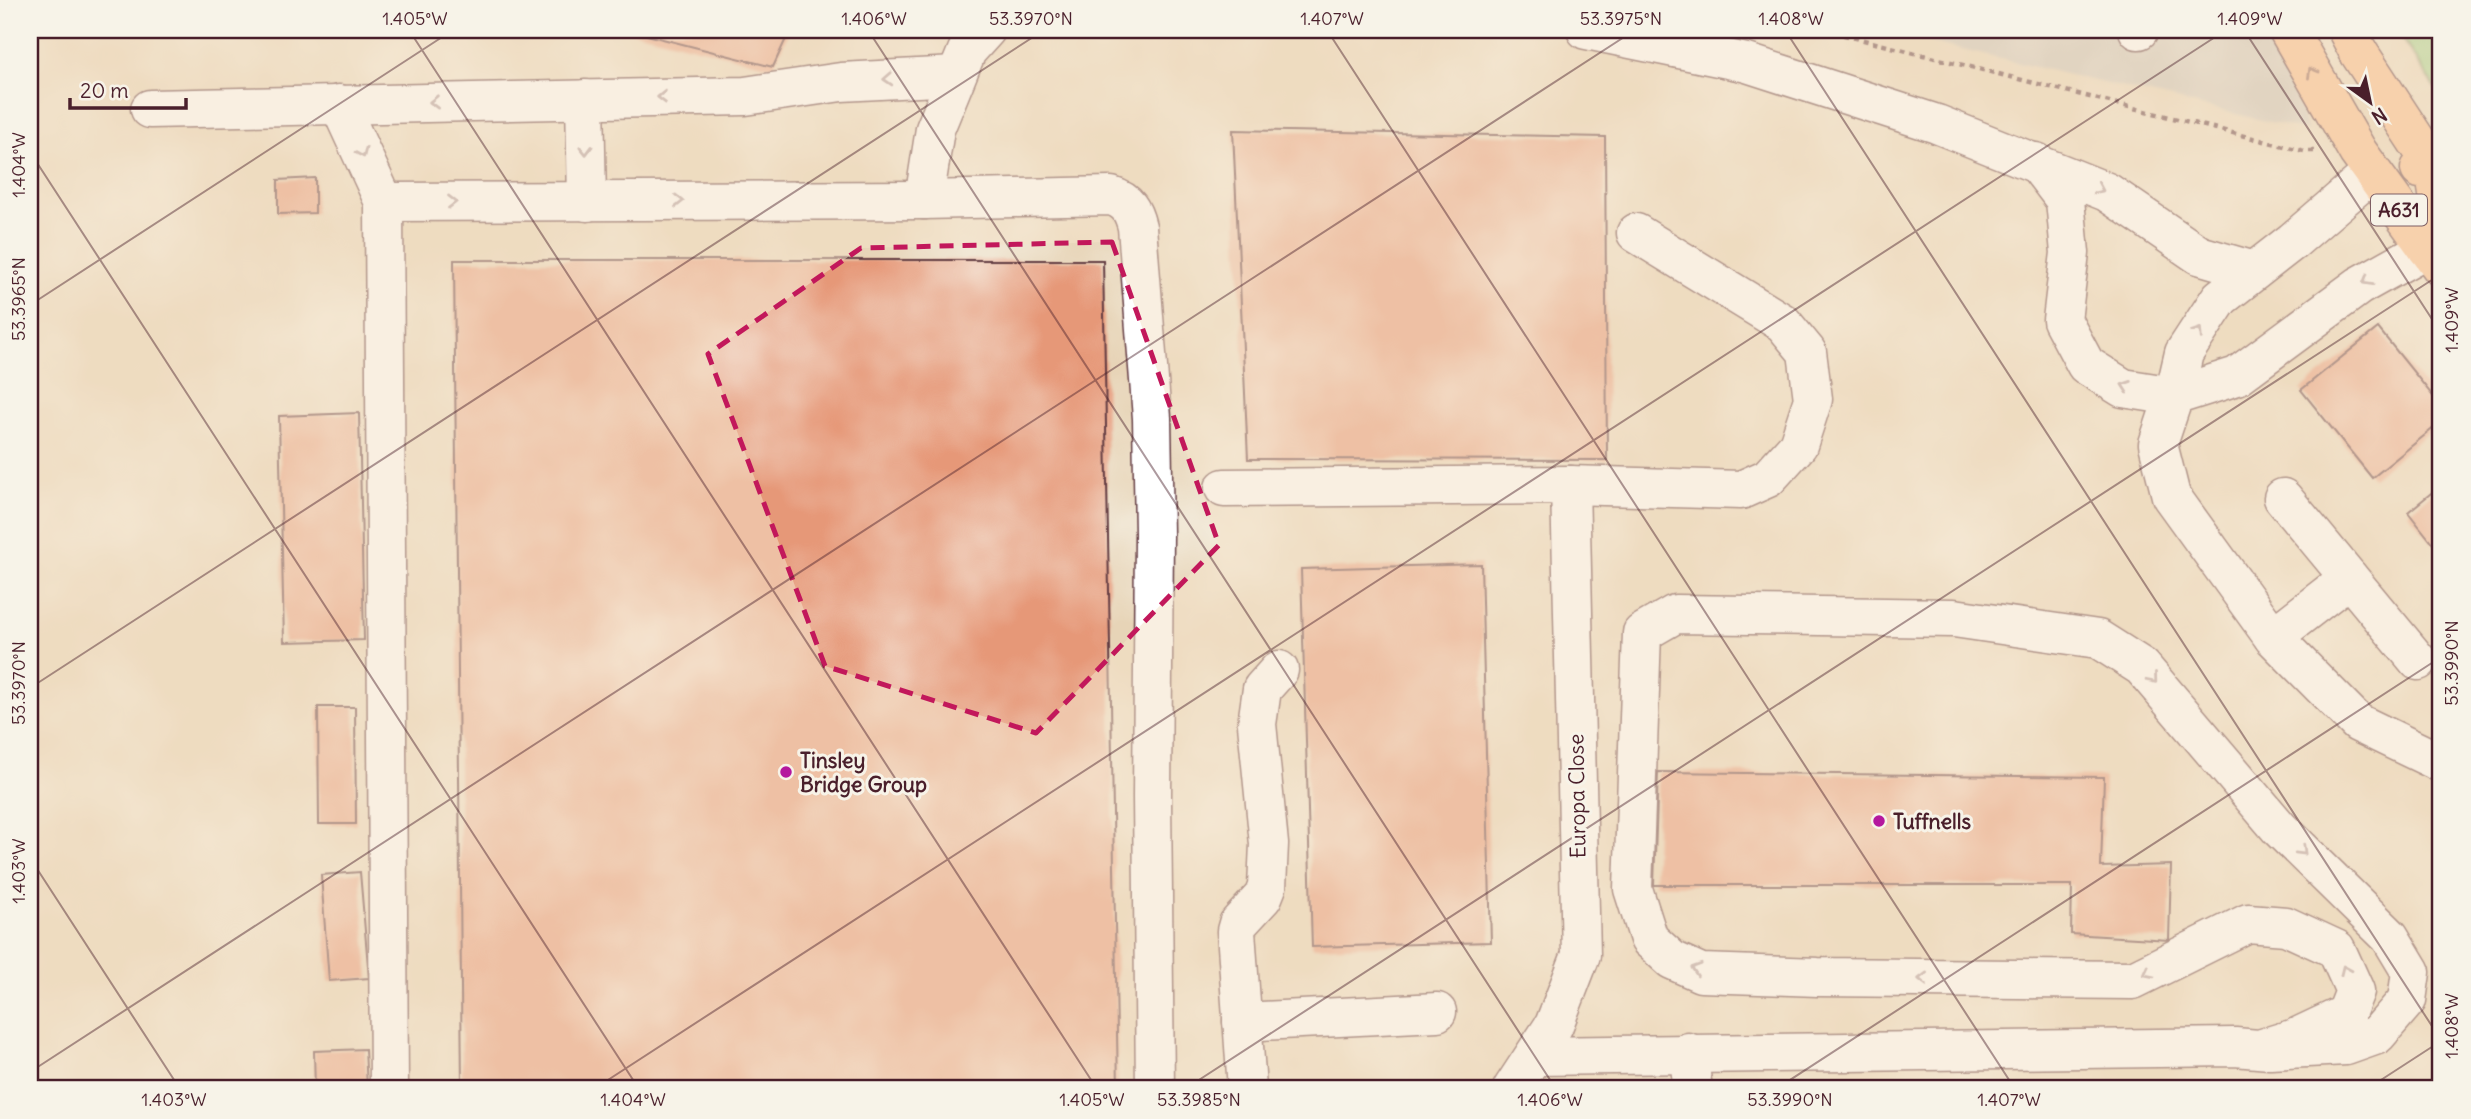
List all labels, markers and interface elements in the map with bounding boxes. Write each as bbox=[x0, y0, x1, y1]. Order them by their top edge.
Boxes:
text: 1.405°W bbox=[382, 7, 448, 30]
text: 1.406°W bbox=[841, 7, 907, 30]
text: 53.3970°N bbox=[989, 7, 1073, 30]
text: 1.407°W bbox=[1300, 7, 1364, 30]
text: 53.3975°N bbox=[1580, 7, 1662, 30]
text: 1.408°W bbox=[1758, 7, 1824, 30]
text: 1.409°W bbox=[2217, 7, 2283, 30]
scale bar bbox=[70, 66, 186, 110]
one-way arrow bbox=[2307, 66, 2320, 79]
north arrow bbox=[2334, 66, 2404, 136]
one-way arrow bbox=[882, 72, 893, 87]
text: 20 m bbox=[80, 77, 129, 104]
one-way arrow bbox=[656, 90, 667, 105]
one-way arrow bbox=[429, 94, 439, 110]
text: N bbox=[2367, 103, 2391, 130]
text: 1.404°W bbox=[7, 132, 30, 198]
one-way arrow bbox=[578, 145, 594, 156]
one-way arrow bbox=[354, 146, 368, 158]
one-way arrow bbox=[2091, 181, 2104, 195]
one-way arrow bbox=[675, 193, 685, 209]
one-way arrow bbox=[447, 194, 458, 210]
road number: A631 bbox=[2371, 194, 2427, 226]
text: 53.3965°N bbox=[7, 257, 30, 341]
one-way arrow bbox=[2362, 273, 2374, 286]
text: 1.409°W bbox=[2440, 287, 2463, 353]
one-way arrow bbox=[2189, 327, 2202, 340]
one-way arrow bbox=[2120, 380, 2132, 394]
text: 53.3990°N bbox=[2440, 620, 2463, 706]
text: 53.3970°N bbox=[7, 641, 30, 725]
one-way arrow bbox=[2145, 671, 2157, 684]
street label: Europa Close bbox=[1562, 733, 1592, 859]
place label: Tinsley Bridge Group bbox=[800, 747, 927, 798]
marker: Tinsley Bridge Group bbox=[778, 764, 794, 780]
place label: Tuffnells bbox=[1893, 808, 1971, 835]
marker: Tuffnells bbox=[1871, 813, 1887, 829]
text: 1.403°W bbox=[7, 838, 30, 904]
one-way arrow bbox=[2294, 842, 2307, 855]
one-way arrow bbox=[1690, 963, 1703, 977]
one-way arrow bbox=[2143, 964, 2155, 978]
one-way arrow bbox=[2340, 964, 2354, 976]
one-way arrow bbox=[1917, 971, 1927, 987]
text: 1.408°W bbox=[2440, 993, 2463, 1059]
text: 1.403°W bbox=[141, 1088, 207, 1111]
text: 1.404°W bbox=[600, 1088, 666, 1111]
text: 1.405°W bbox=[1059, 1088, 1125, 1111]
text: 53.3985°N bbox=[1157, 1088, 1241, 1111]
text: 1.406°W bbox=[1517, 1088, 1583, 1111]
text: 53.3990°N bbox=[1747, 1088, 1833, 1111]
text: 1.407°W bbox=[1977, 1088, 2041, 1111]

